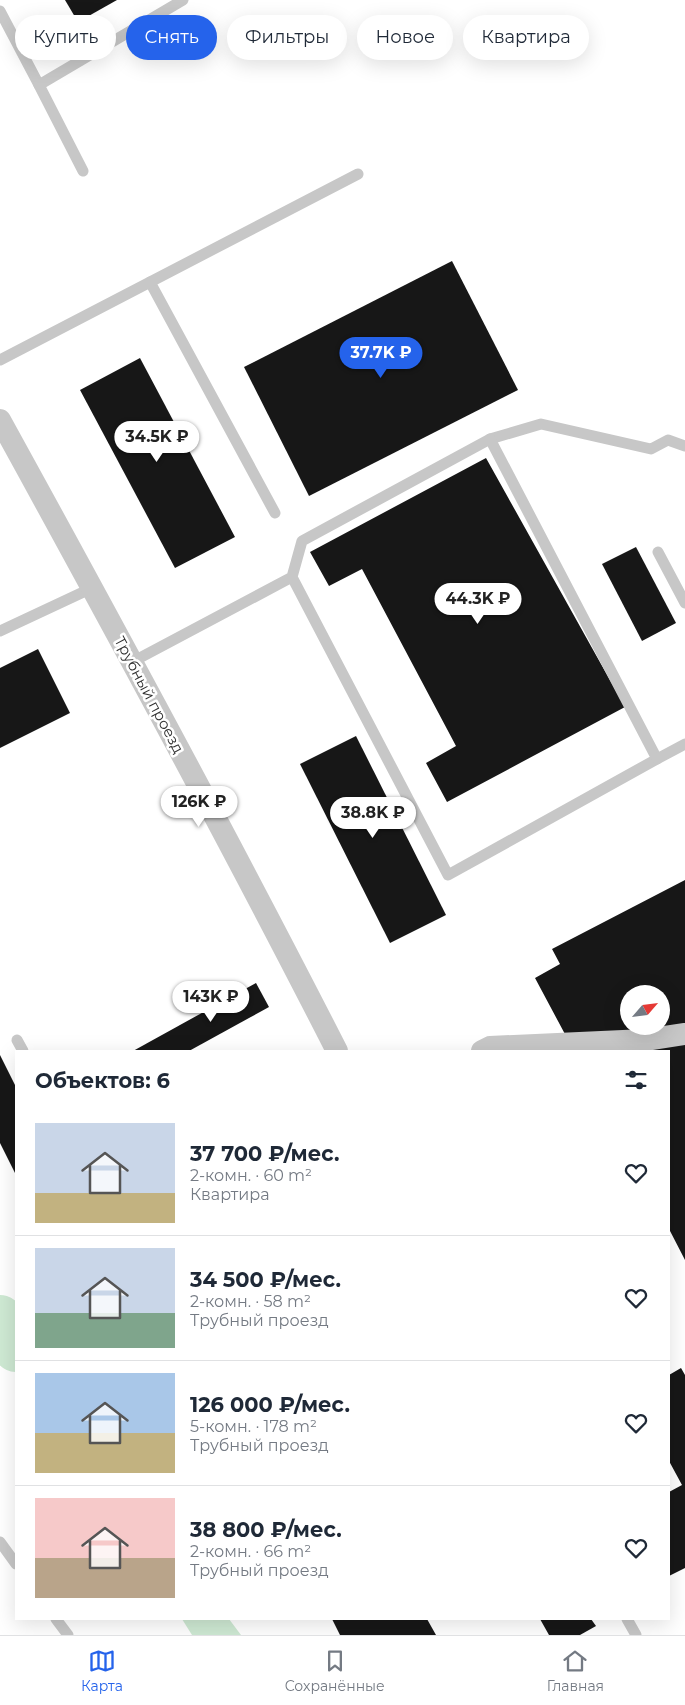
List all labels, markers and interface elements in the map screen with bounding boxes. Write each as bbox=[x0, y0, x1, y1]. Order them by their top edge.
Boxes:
chip: Купить bbox=[15, 15, 116, 60]
chip: Снять bbox=[126, 15, 217, 60]
chip: Фильтры bbox=[227, 15, 347, 60]
chip: Новое bbox=[357, 15, 453, 60]
chip: Квартира bbox=[463, 15, 589, 60]
pin: 37.7K ₽ bbox=[335, 336, 427, 379]
text: 37.7K ₽ bbox=[350, 343, 412, 362]
pin: 34.5K ₽ bbox=[111, 420, 203, 463]
text: 34.5K ₽ bbox=[125, 427, 189, 446]
pin: 44.3K ₽ bbox=[432, 582, 524, 625]
text: 44.3K ₽ bbox=[446, 589, 510, 608]
street label: Трубный проезд bbox=[111, 633, 188, 757]
pin: 126K ₽ bbox=[158, 786, 240, 828]
text: 126K ₽ bbox=[172, 792, 226, 811]
pin: 38.8K ₽ bbox=[327, 796, 419, 839]
text: 38.8K ₽ bbox=[341, 803, 405, 822]
pin: 143K ₽ bbox=[170, 980, 252, 1023]
north arrow bbox=[620, 985, 670, 1035]
map controls bbox=[620, 985, 670, 1035]
text: 143K ₽ bbox=[183, 987, 239, 1006]
icon: filters bbox=[622, 1066, 650, 1094]
text: Объектов: 6 bbox=[35, 1068, 170, 1093]
text: 37 700 ₽/мес. bbox=[190, 1141, 340, 1166]
icon: home bbox=[75, 1143, 135, 1203]
icon: heart bbox=[622, 1159, 650, 1187]
text: 2-комн. · 60 m² bbox=[190, 1166, 312, 1185]
text: Квартира bbox=[190, 1185, 270, 1204]
text: 34 500 ₽/мес. bbox=[190, 1267, 341, 1292]
icon: home bbox=[75, 1268, 135, 1328]
icon: heart bbox=[622, 1284, 650, 1312]
text: 2-комн. · 58 m² bbox=[190, 1292, 311, 1311]
text: Трубный проезд bbox=[190, 1311, 329, 1330]
text: 126 000 ₽/мес. bbox=[190, 1392, 350, 1417]
icon: home bbox=[75, 1393, 135, 1453]
icon: heart bbox=[622, 1409, 650, 1437]
text: 5-комн. · 178 m² bbox=[190, 1417, 317, 1436]
text: Трубный проезд bbox=[190, 1436, 329, 1455]
text: 38 800 ₽/мес. bbox=[190, 1517, 342, 1542]
icon: home bbox=[75, 1518, 135, 1578]
icon: heart bbox=[622, 1534, 650, 1562]
text: 2-комн. · 66 m² bbox=[190, 1542, 311, 1561]
text: Трубный проезд bbox=[190, 1561, 329, 1580]
tab: Карта bbox=[81, 1647, 123, 1695]
tab: Сохранённые bbox=[285, 1647, 385, 1695]
tab: Главная bbox=[547, 1647, 604, 1695]

